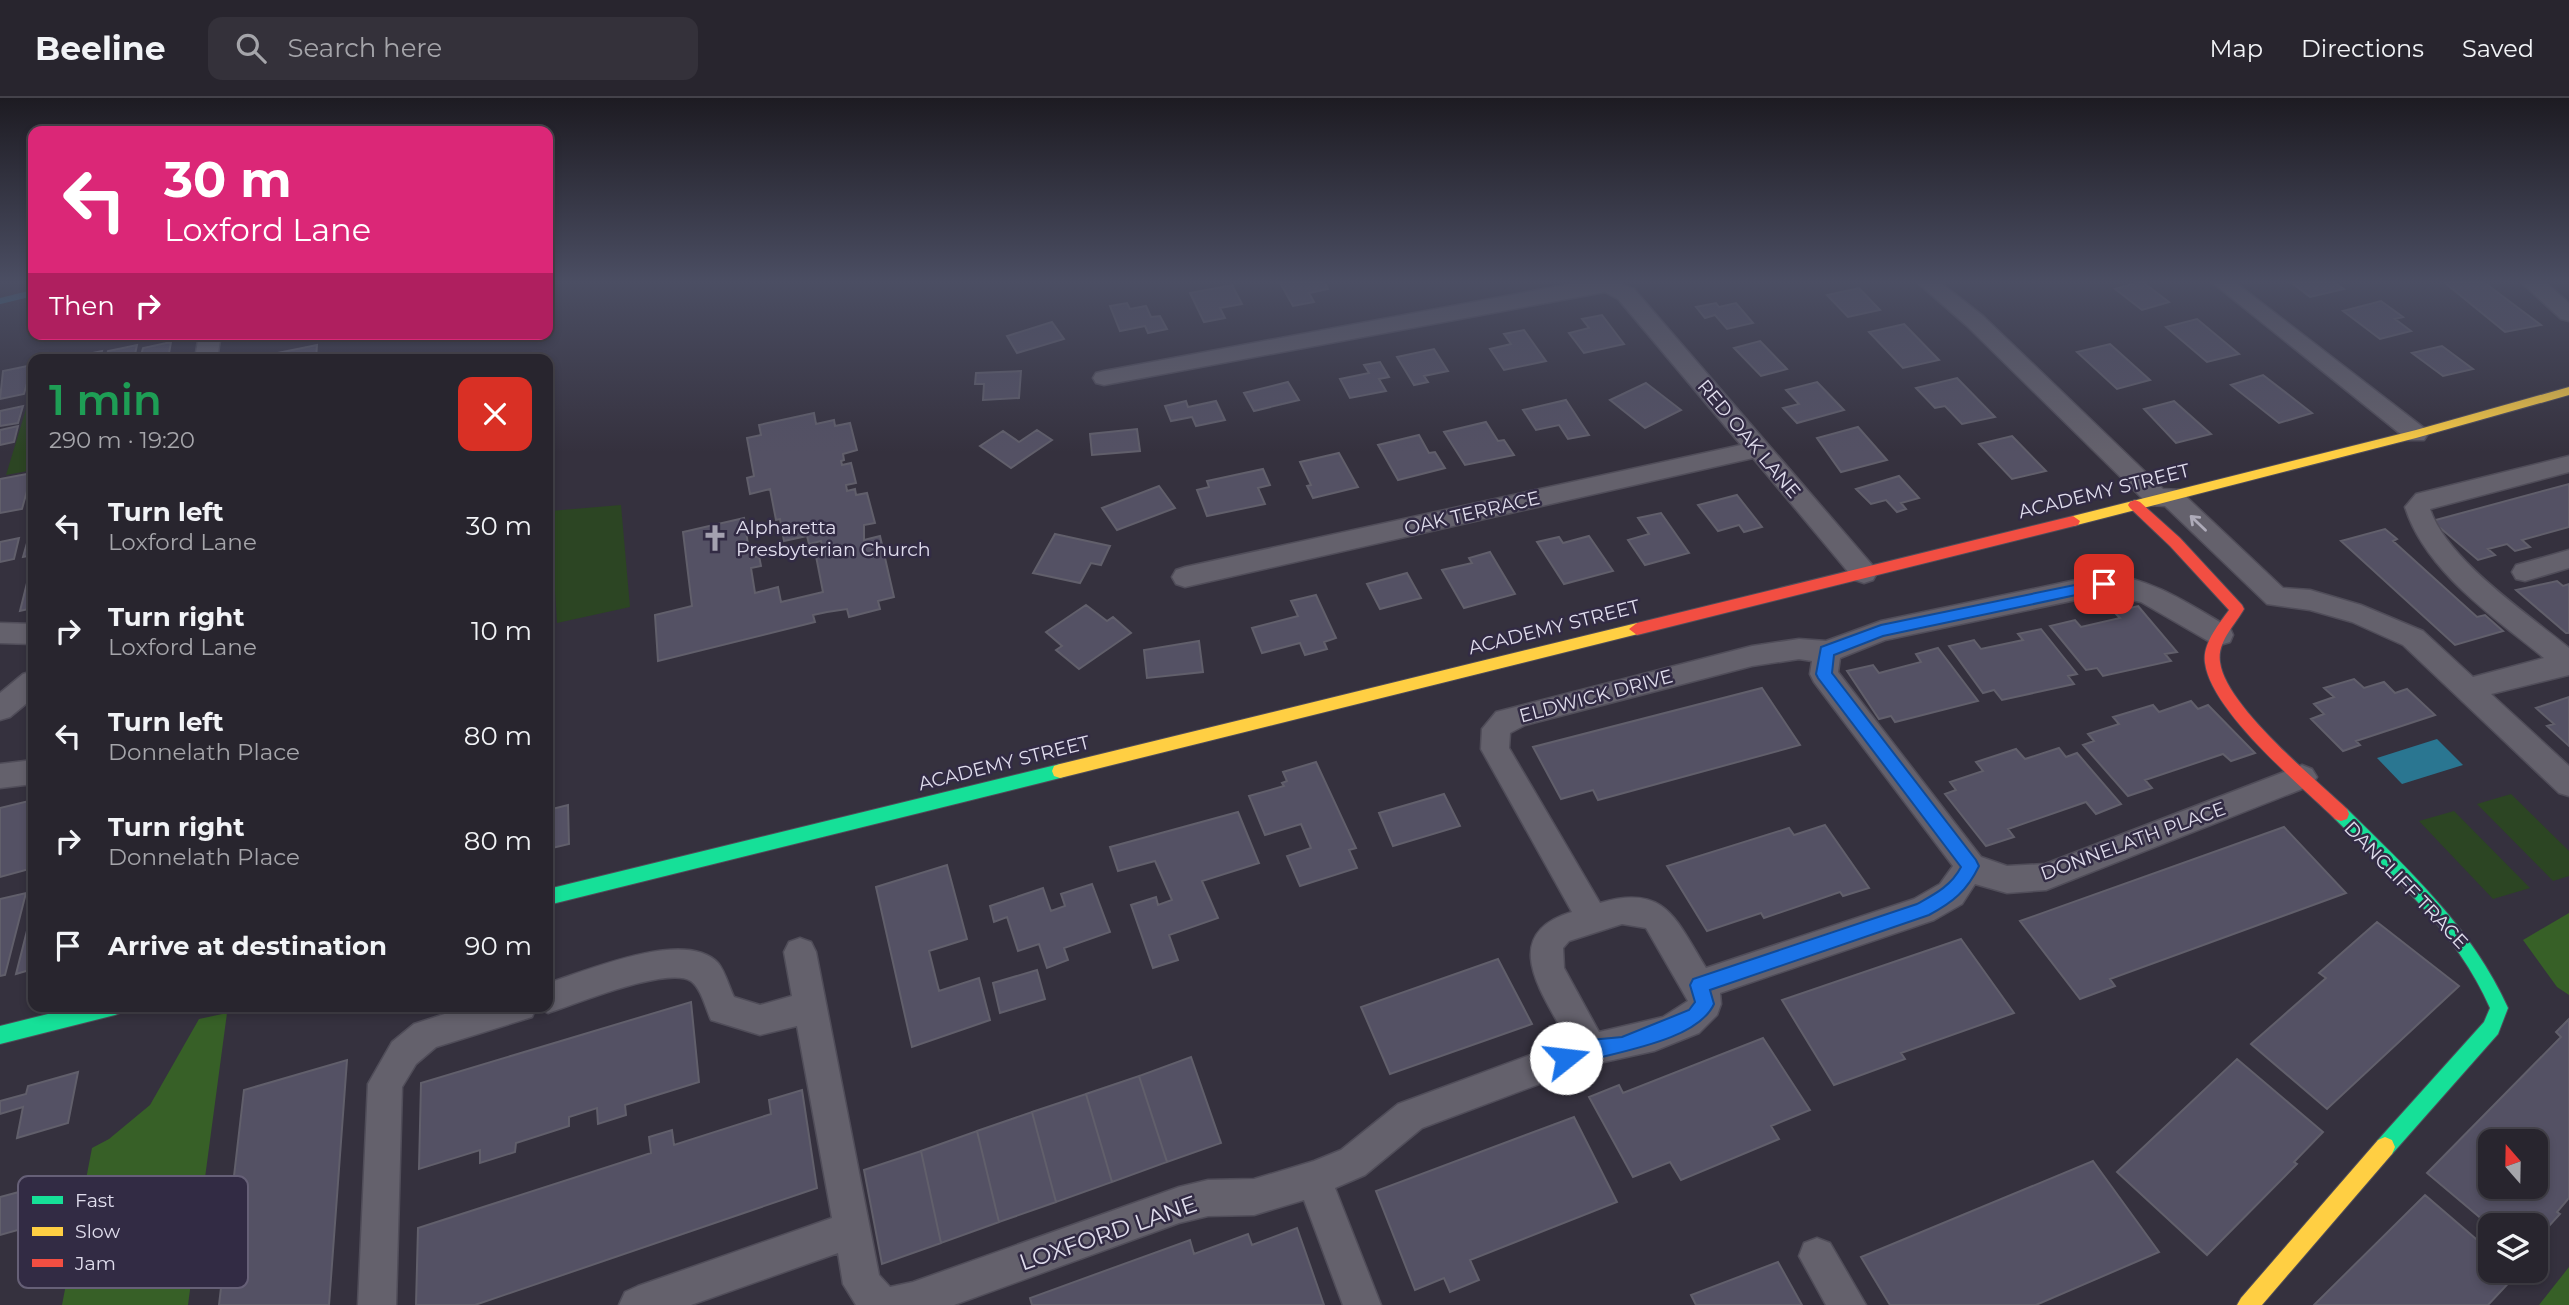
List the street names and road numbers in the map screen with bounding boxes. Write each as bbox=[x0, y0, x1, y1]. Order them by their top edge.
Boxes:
street label: RED OAK LANE bbox=[1693, 375, 1805, 503]
street label: ACADEMY STREET bbox=[2016, 459, 2192, 523]
street label: OAK TERRACE bbox=[1402, 486, 1542, 540]
street label: ACADEMY STREET bbox=[1466, 595, 1642, 659]
street label: ELDWICK DRIVE bbox=[1517, 664, 1675, 728]
street label: ACADEMY STREET bbox=[916, 731, 1092, 795]
street label: DONNELATH PLACE bbox=[2037, 797, 2229, 885]
street label: DANCLIFF TRACE bbox=[2339, 816, 2473, 954]
street label: LOXFORD LANE bbox=[1016, 1189, 1200, 1277]

